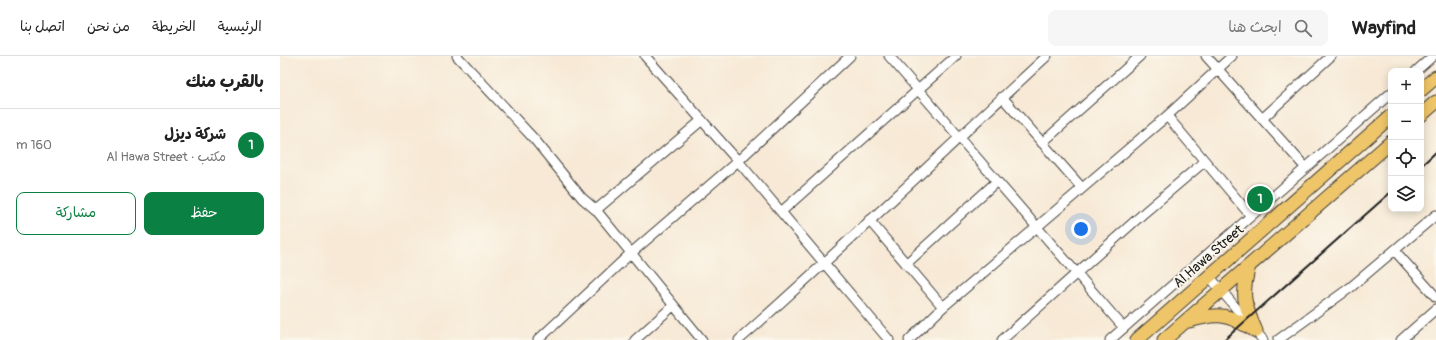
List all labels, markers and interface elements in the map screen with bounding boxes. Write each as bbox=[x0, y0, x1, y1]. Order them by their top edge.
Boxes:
search box bbox=[1048, 10, 1328, 46]
text: Wayfind bbox=[1352, 16, 1416, 40]
icon: search bbox=[1292, 17, 1314, 39]
text: اتصل بنا bbox=[20, 18, 65, 35]
text: من نحن bbox=[87, 18, 130, 35]
text: الخريطة bbox=[152, 18, 196, 35]
text: الرئيسية bbox=[218, 18, 262, 35]
text: ابحث هنا bbox=[1228, 18, 1282, 37]
map controls bbox=[1388, 68, 1424, 212]
button: + bbox=[1388, 68, 1424, 104]
text: بالقرب منك bbox=[186, 71, 264, 92]
button: − bbox=[1388, 104, 1424, 140]
text: شركة ديزل bbox=[164, 125, 226, 144]
text: 160 m bbox=[16, 137, 52, 153]
text: 1 bbox=[248, 137, 254, 153]
button: locate bbox=[1388, 140, 1424, 176]
text: مكتب · Al Hawa Street bbox=[106, 149, 226, 165]
button: layers bbox=[1388, 176, 1424, 212]
pin: 1 bbox=[1247, 184, 1273, 214]
button: مشاركة bbox=[16, 192, 136, 235]
button: حفظ bbox=[144, 192, 264, 235]
your location bbox=[1071, 219, 1091, 239]
street label: Al Hawa Street bbox=[1170, 221, 1247, 292]

